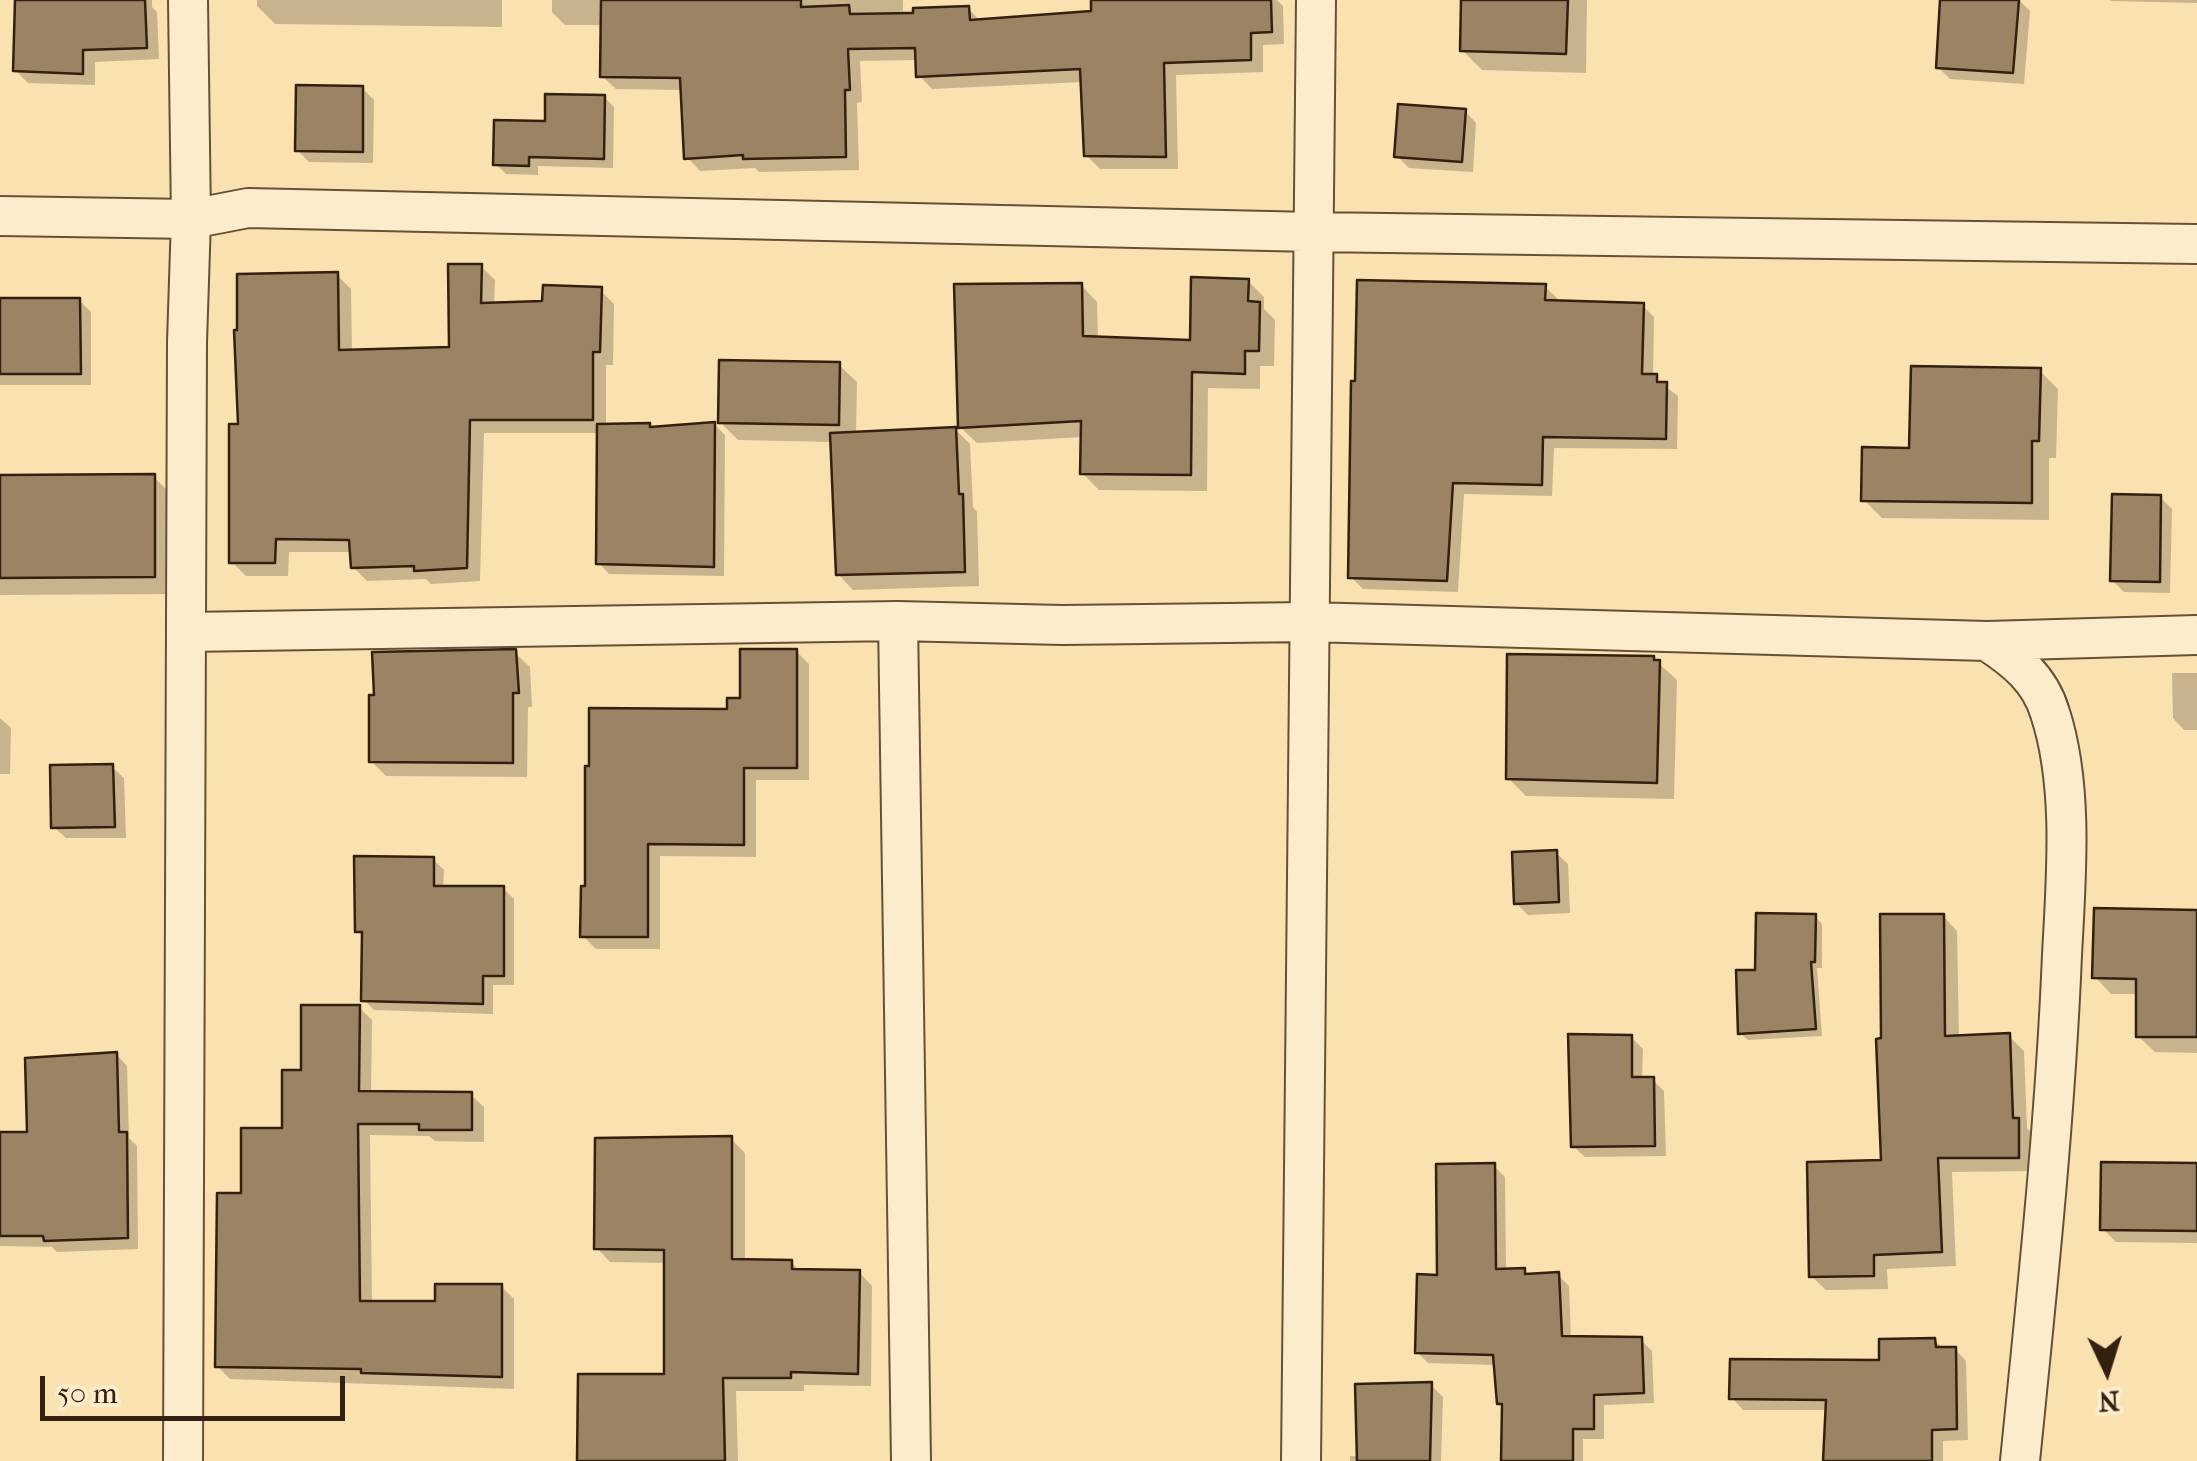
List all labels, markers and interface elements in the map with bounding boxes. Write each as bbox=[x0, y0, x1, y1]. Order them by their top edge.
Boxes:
north arrow bbox=[2057, 1321, 2157, 1421]
scale bar bbox=[45, 1356, 350, 1418]
text: 50 m bbox=[57, 1376, 118, 1411]
text: N bbox=[2097, 1384, 2121, 1419]

